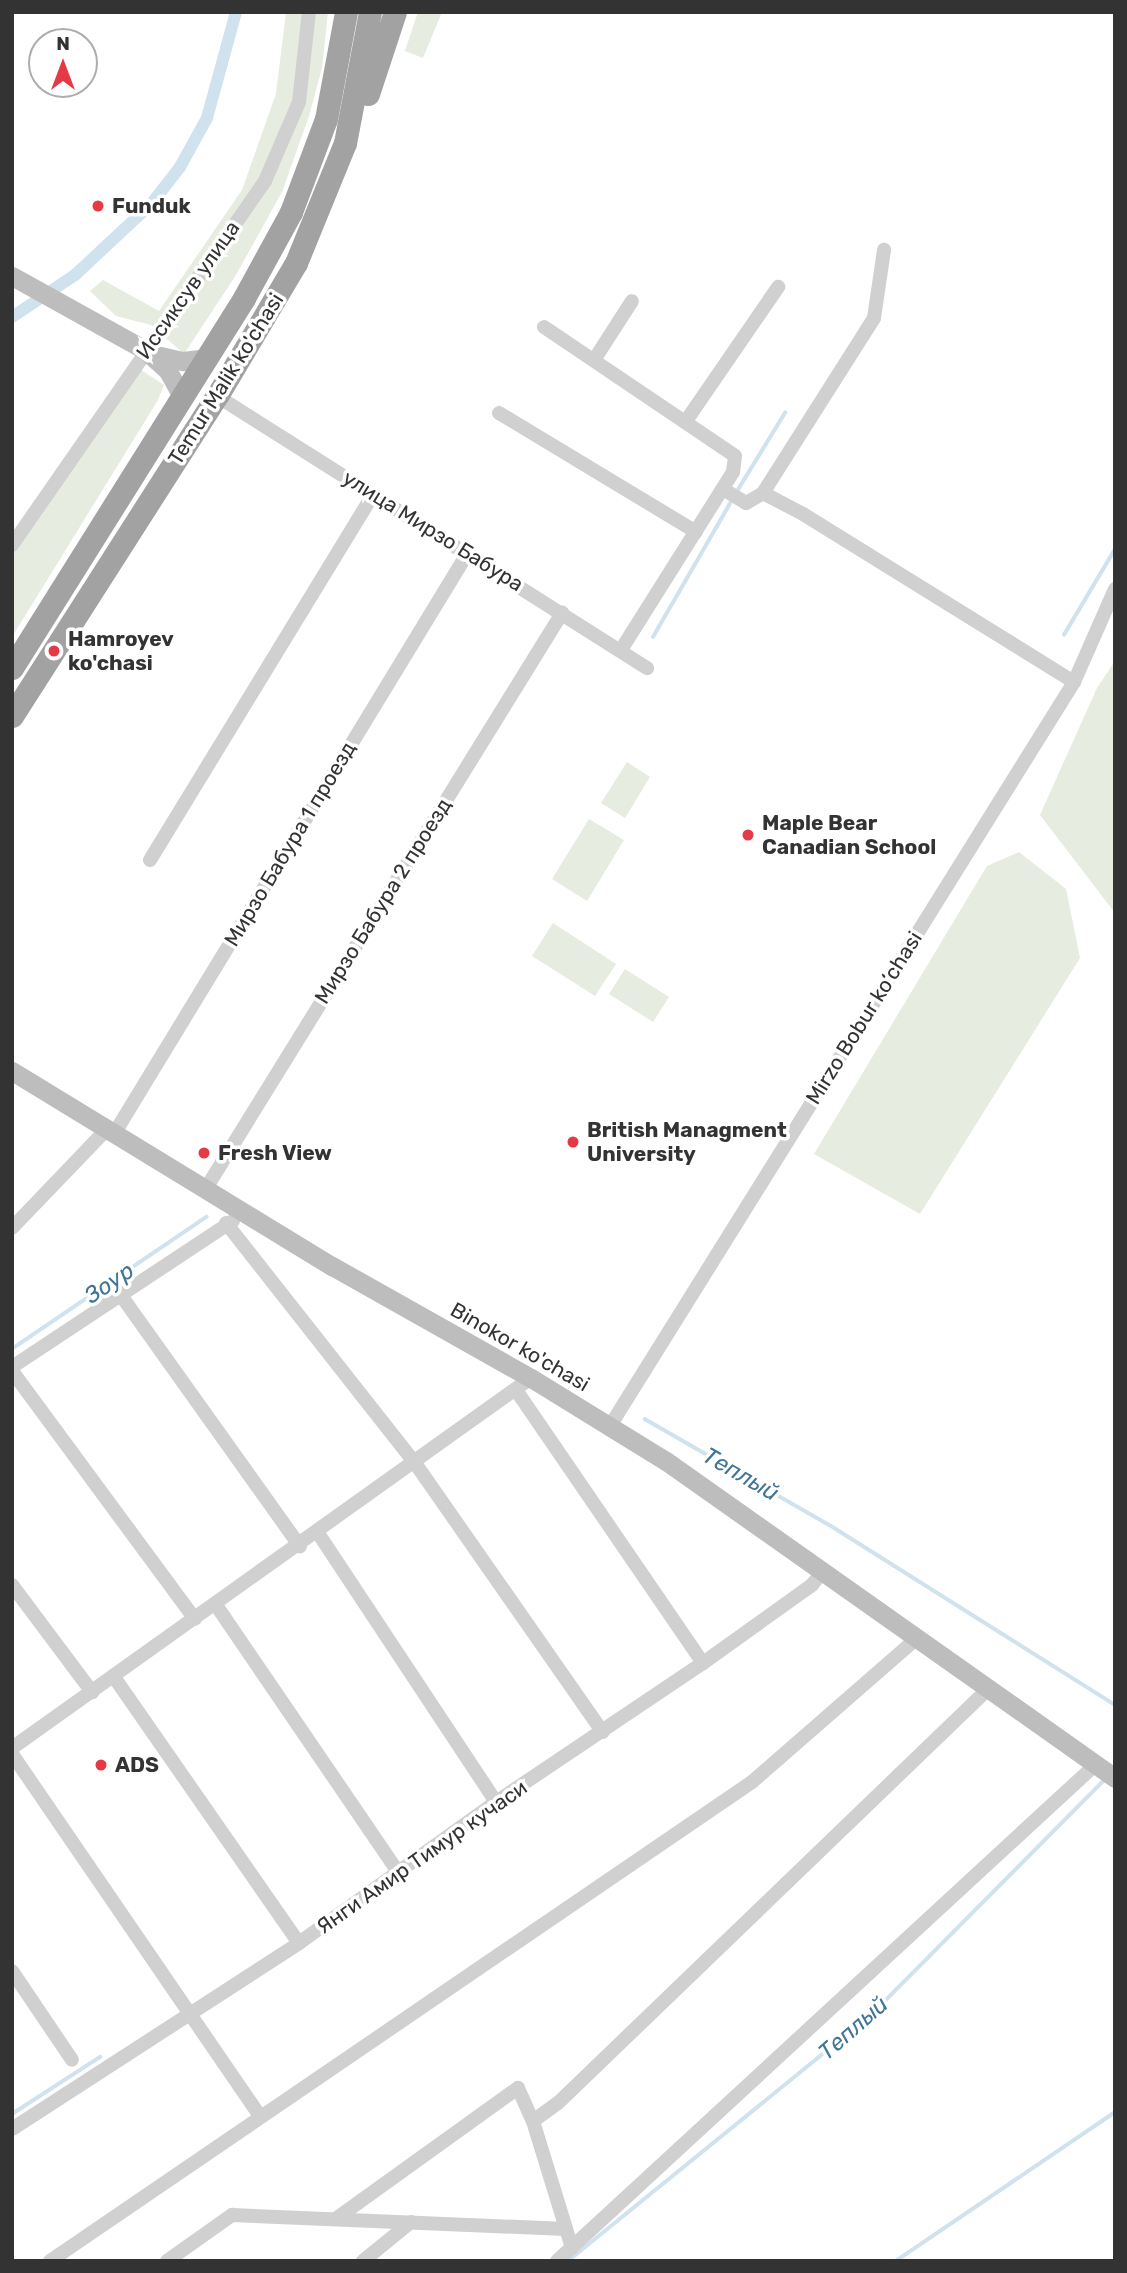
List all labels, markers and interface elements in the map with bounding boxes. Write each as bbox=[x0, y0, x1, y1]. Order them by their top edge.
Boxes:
north arrow bbox=[28, 28, 98, 98]
text: N bbox=[56, 32, 70, 55]
place label: Funduk bbox=[112, 193, 191, 219]
marker: Funduk bbox=[90, 198, 106, 214]
street label: Иссиксув улица bbox=[131, 216, 245, 364]
street label: Temur Malik ko'chasi bbox=[163, 288, 289, 470]
street label: улица Мирзо Бабура bbox=[338, 465, 528, 597]
place label: Hamroyev ko'chasi bbox=[68, 626, 174, 676]
marker: Hamroyev ko'chasi bbox=[46, 643, 62, 659]
street label: Мирзо Бабура 1 проезд bbox=[219, 737, 361, 951]
street label: Мирзо Бабура 2 проезд bbox=[309, 794, 457, 1008]
place label: Maple Bear Canadian School bbox=[762, 810, 936, 860]
marker: Maple Bear Canadian School bbox=[740, 827, 756, 843]
street label: Mirzo Bobur ko‘chasi bbox=[800, 927, 928, 1109]
place label: British Managment University bbox=[587, 1117, 787, 1167]
marker: British Managment University bbox=[565, 1134, 581, 1150]
place label: Fresh View bbox=[218, 1140, 333, 1166]
marker: Fresh View bbox=[196, 1145, 212, 1161]
water label: Зоур bbox=[79, 1257, 139, 1309]
street label: Binokor ko'chasi bbox=[446, 1297, 594, 1397]
water label: Теплый bbox=[698, 1441, 784, 1507]
place label: ADS bbox=[115, 1752, 159, 1778]
marker: ADS bbox=[93, 1757, 109, 1773]
street label: Янги Амир Тимур кучаси bbox=[312, 1775, 532, 1939]
water label: Теплый bbox=[813, 1990, 893, 2066]

